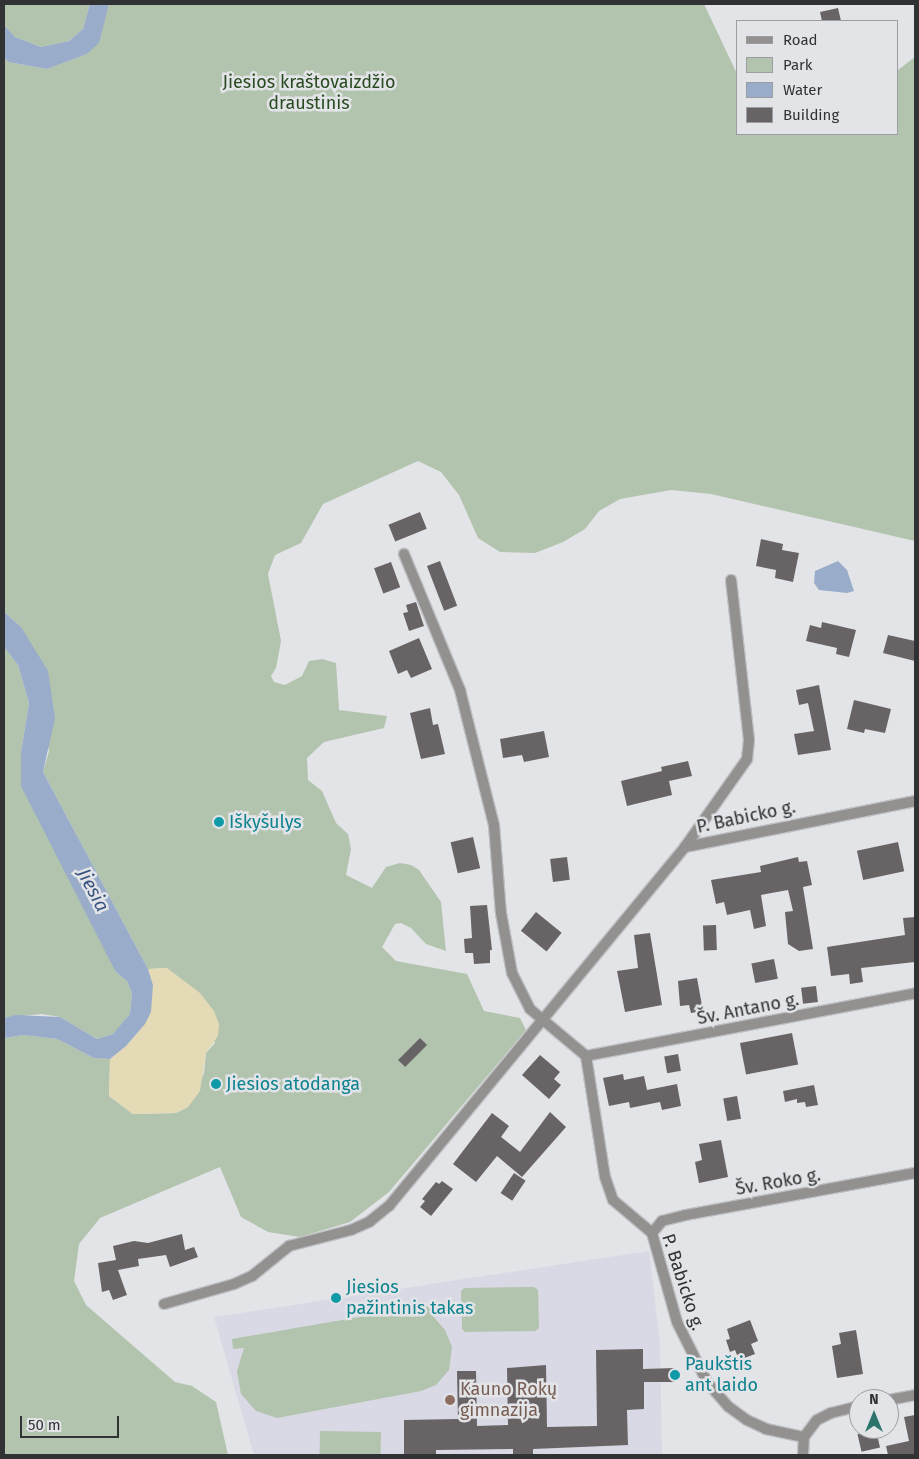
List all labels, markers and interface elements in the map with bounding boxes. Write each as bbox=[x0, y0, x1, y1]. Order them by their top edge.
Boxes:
legend bbox=[736, 20, 899, 135]
text: Road bbox=[783, 31, 818, 49]
text: Park bbox=[783, 56, 813, 74]
park label: Jiesios kraštovaizdžio draustinis bbox=[222, 72, 396, 115]
text: Water bbox=[783, 81, 822, 99]
text: Building bbox=[783, 106, 839, 124]
street label: P. Babicko g. bbox=[695, 796, 797, 838]
place label: Iškyšulys bbox=[229, 811, 302, 833]
marker: Iškyšulys bbox=[213, 816, 225, 828]
water label: Jiesia bbox=[72, 864, 114, 916]
street label: Šv. Antano g. bbox=[695, 989, 801, 1029]
place label: Jiesios atodanga bbox=[226, 1073, 360, 1095]
marker: Jiesios atodanga bbox=[210, 1078, 222, 1090]
street label: Šv. Roko g. bbox=[734, 1164, 822, 1200]
street label: P. Babicko g. bbox=[657, 1231, 709, 1333]
place label: Jiesios pažintinis takas bbox=[346, 1277, 473, 1320]
marker: Jiesios pažintinis takas bbox=[330, 1292, 342, 1304]
place label: Paukštis ant laido bbox=[685, 1354, 758, 1396]
marker: Paukštis ant laido bbox=[669, 1369, 681, 1381]
place label: Kauno Rokų gimnazija bbox=[460, 1379, 557, 1422]
north arrow bbox=[849, 1389, 899, 1439]
text: N bbox=[869, 1391, 879, 1408]
marker: Kauno Rokų gimnazija bbox=[444, 1394, 456, 1406]
scale bar bbox=[22, 1406, 121, 1438]
text: 50 m bbox=[28, 1416, 61, 1434]

